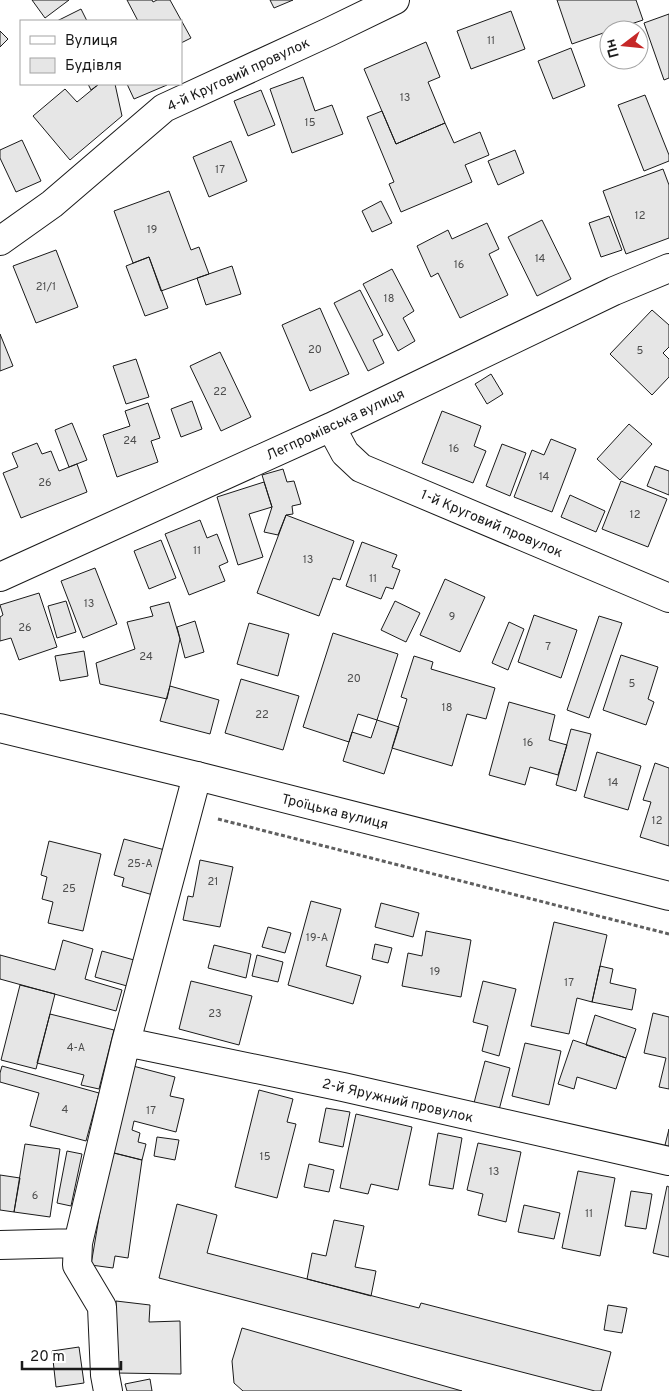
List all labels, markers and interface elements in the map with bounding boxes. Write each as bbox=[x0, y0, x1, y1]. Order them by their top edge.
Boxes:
legend bbox=[20, 20, 182, 85]
north arrow bbox=[599, 20, 649, 70]
text: Вулиця bbox=[65, 32, 118, 51]
house number: 11 bbox=[487, 34, 495, 48]
street label: 4-й Круговий провулок bbox=[165, 35, 313, 116]
text: Пн bbox=[602, 37, 624, 60]
text: Будівля bbox=[65, 57, 122, 76]
house number: 13 bbox=[400, 91, 410, 105]
house number: 15 bbox=[305, 116, 316, 130]
house number: 17 bbox=[215, 163, 225, 177]
house number: 12 bbox=[635, 209, 645, 223]
house number: 19 bbox=[147, 223, 157, 237]
house number: 14 bbox=[535, 252, 546, 266]
house number: 16 bbox=[454, 258, 464, 272]
house number: 21/1 bbox=[36, 280, 56, 294]
house number: 18 bbox=[384, 292, 394, 306]
house number: 20 bbox=[308, 343, 322, 357]
house number: 5 bbox=[637, 344, 644, 358]
house number: 22 bbox=[213, 385, 227, 399]
street label: Легпромівська вулиця bbox=[264, 386, 408, 465]
house number: 24 bbox=[123, 434, 137, 448]
house number: 16 bbox=[449, 442, 459, 456]
house number: 14 bbox=[539, 470, 550, 484]
house number: 26 bbox=[38, 476, 52, 490]
street label: 1-й Круговий провулок bbox=[418, 487, 565, 562]
house number: 12 bbox=[630, 508, 640, 522]
house number: 11 bbox=[193, 544, 201, 558]
house number: 13 bbox=[303, 553, 313, 567]
house number: 11 bbox=[369, 572, 377, 586]
house number: 13 bbox=[84, 597, 94, 611]
house number: 9 bbox=[449, 610, 455, 624]
house number: 26 bbox=[18, 621, 32, 635]
house number: 7 bbox=[545, 640, 551, 654]
house number: 24 bbox=[139, 650, 153, 664]
house number: 20 bbox=[347, 672, 361, 686]
house number: 5 bbox=[629, 677, 636, 691]
house number: 18 bbox=[442, 701, 452, 715]
house number: 22 bbox=[255, 708, 269, 722]
house number: 16 bbox=[523, 736, 533, 750]
house number: 14 bbox=[608, 776, 619, 790]
street label: Троїцька вулиця bbox=[280, 791, 390, 834]
house number: 12 bbox=[652, 814, 662, 828]
house number: 25-А bbox=[127, 857, 153, 871]
house number: 21 bbox=[208, 875, 218, 889]
house number: 25 bbox=[62, 882, 76, 896]
house number: 19-А bbox=[306, 931, 328, 945]
house number: 19 bbox=[430, 965, 440, 979]
house number: 17 bbox=[564, 976, 574, 990]
house number: 23 bbox=[208, 1007, 222, 1021]
house number: 4-А bbox=[67, 1041, 85, 1055]
street label: 2-й Яружний провулок bbox=[320, 1076, 475, 1127]
house number: 4 bbox=[62, 1103, 69, 1117]
house number: 17 bbox=[146, 1104, 156, 1118]
house number: 15 bbox=[260, 1150, 271, 1164]
house number: 13 bbox=[489, 1165, 499, 1179]
house number: 6 bbox=[32, 1189, 38, 1203]
house number: 11 bbox=[585, 1207, 593, 1221]
scale bar bbox=[22, 1338, 121, 1370]
text: 20 m bbox=[30, 1348, 65, 1367]

